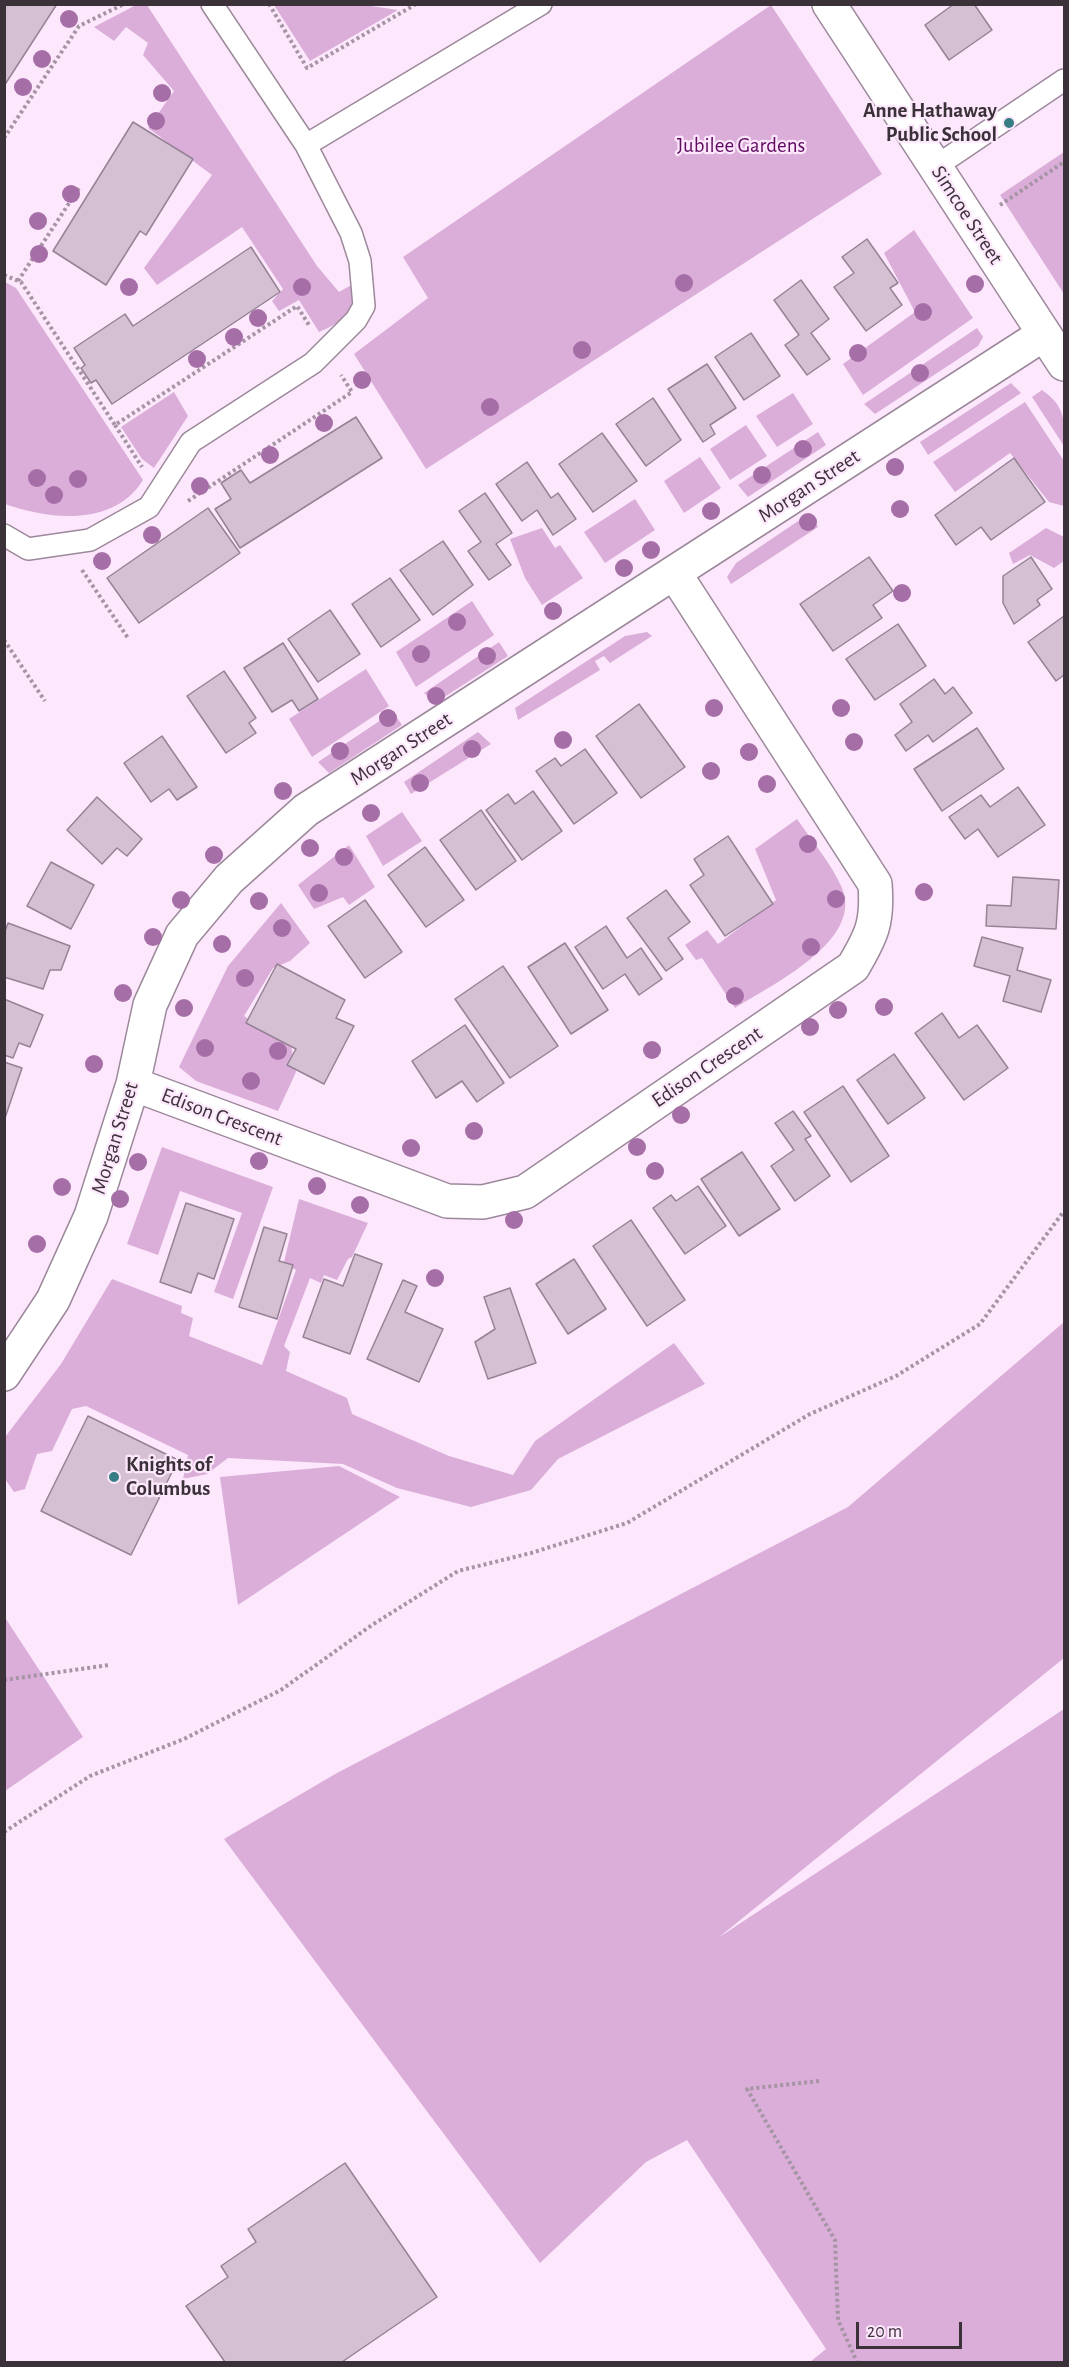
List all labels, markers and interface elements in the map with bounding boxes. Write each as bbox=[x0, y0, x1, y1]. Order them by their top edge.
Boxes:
place label: Anne Hathaway Public School bbox=[863, 98, 997, 148]
marker: Anne Hathaway Public School bbox=[1002, 116, 1016, 130]
park label: Jubilee Gardens bbox=[677, 133, 805, 159]
street label: Simcoe Street bbox=[926, 161, 1008, 269]
street label: Morgan Street bbox=[753, 444, 865, 528]
street label: Morgan Street bbox=[345, 707, 457, 791]
street label: Edison Crescent bbox=[647, 1021, 767, 1113]
street label: Morgan Street bbox=[86, 1079, 144, 1197]
street label: Edison Crescent bbox=[158, 1082, 286, 1152]
place label: Knights of Columbus bbox=[126, 1452, 212, 1502]
marker: Knights of Columbus bbox=[107, 1470, 121, 1484]
scale bar bbox=[859, 2310, 966, 2348]
text: 20 m bbox=[867, 2323, 902, 2341]

